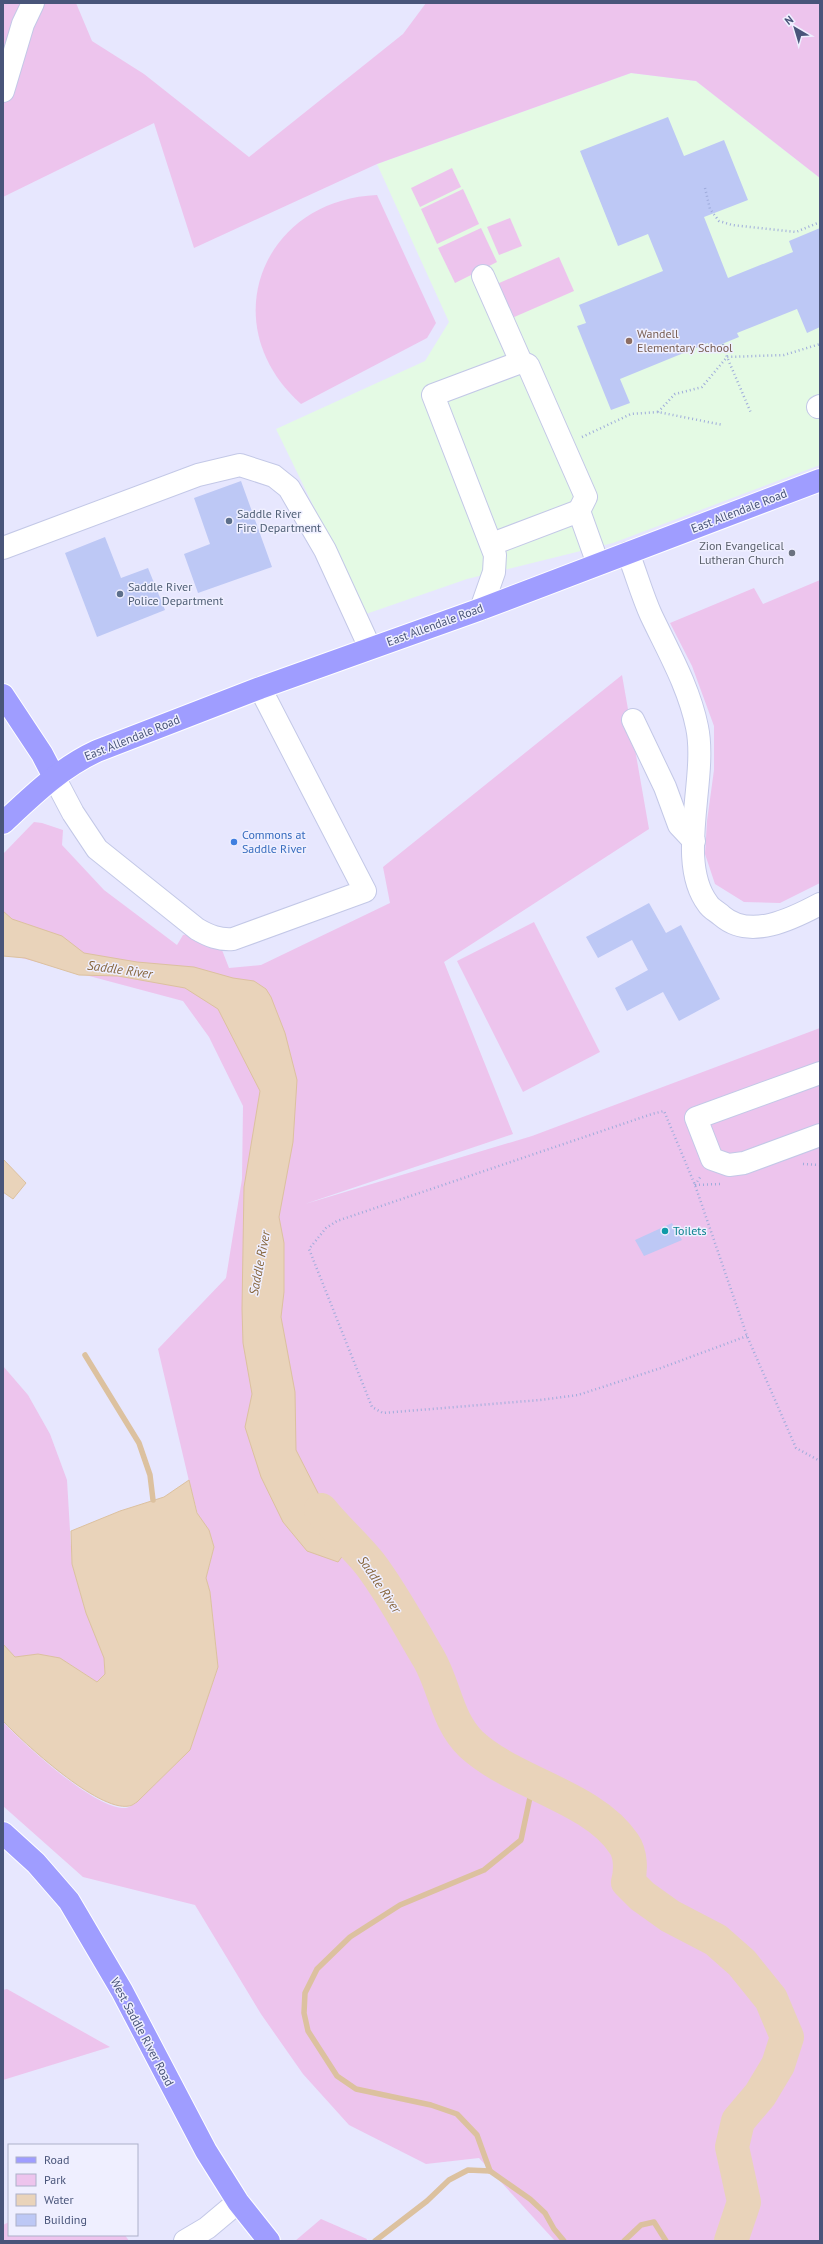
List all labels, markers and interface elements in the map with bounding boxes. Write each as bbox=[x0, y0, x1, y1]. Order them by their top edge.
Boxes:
north arrow bbox=[775, 8, 815, 48]
text: N bbox=[782, 12, 796, 28]
place label: Wandell Elementary School bbox=[637, 326, 733, 355]
marker: Wandell Elementary School bbox=[624, 336, 634, 346]
street label: East Allendale Road bbox=[689, 485, 789, 536]
place label: Saddle River Fire Department bbox=[237, 506, 321, 535]
marker: Saddle River Fire Department bbox=[224, 516, 234, 526]
place label: Zion Evangelical Lutheran Church bbox=[699, 538, 784, 567]
marker: Zion Evangelical Lutheran Church bbox=[787, 548, 797, 558]
place label: Saddle River Police Department bbox=[128, 579, 223, 608]
marker: Saddle River Police Department bbox=[115, 589, 125, 599]
street label: East Allendale Road bbox=[385, 600, 485, 649]
street label: East Allendale Road bbox=[82, 712, 182, 764]
place label: Commons at Saddle River bbox=[242, 827, 306, 856]
marker: Commons at Saddle River bbox=[229, 837, 239, 847]
water label: Saddle River bbox=[86, 957, 154, 983]
place label: Toilets bbox=[673, 1223, 707, 1238]
marker: Toilets bbox=[660, 1226, 670, 1236]
water label: Saddle River bbox=[245, 1229, 274, 1297]
water label: Saddle River bbox=[354, 1552, 405, 1617]
street label: West Saddle River Road bbox=[107, 1975, 177, 2089]
legend bbox=[8, 2144, 138, 2236]
text: Road bbox=[44, 2152, 69, 2167]
text: Park bbox=[44, 2172, 66, 2187]
text: Water bbox=[44, 2192, 74, 2207]
text: Building bbox=[44, 2212, 87, 2227]

